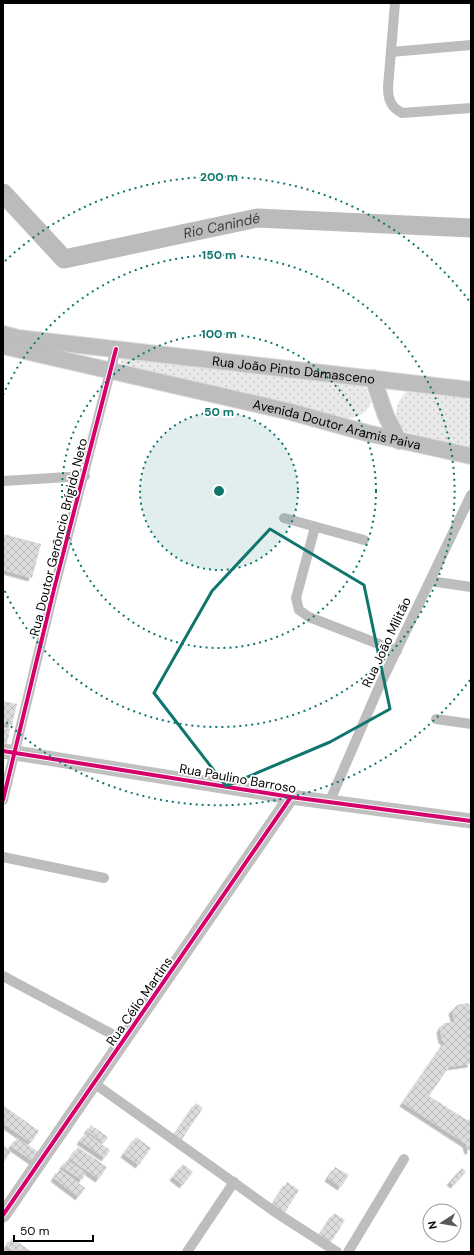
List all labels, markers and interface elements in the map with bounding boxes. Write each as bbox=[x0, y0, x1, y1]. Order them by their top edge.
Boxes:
text: 200 m bbox=[200, 169, 238, 185]
water label: Rio Canindé bbox=[182, 209, 262, 242]
text: 150 m bbox=[202, 247, 236, 263]
text: 100 m bbox=[201, 326, 237, 342]
street label: Rua João Pinto Damasceno bbox=[211, 352, 376, 388]
street label: Avenida Doutor Aramis Paiva bbox=[251, 396, 422, 454]
text: 50 m bbox=[204, 404, 234, 420]
street label: Rua Doutor Gerôncio Brígido Neto bbox=[26, 436, 91, 638]
centre of rings bbox=[212, 484, 226, 498]
street label: Rua João Militão bbox=[358, 594, 415, 690]
street label: Rua Paulino Barroso bbox=[178, 760, 298, 797]
street label: Rua Célio Martins bbox=[102, 954, 176, 1049]
north arrow bbox=[422, 1203, 462, 1243]
scale bar bbox=[14, 1217, 93, 1243]
text: N bbox=[425, 1220, 440, 1230]
text: 50 m bbox=[20, 1223, 49, 1239]

